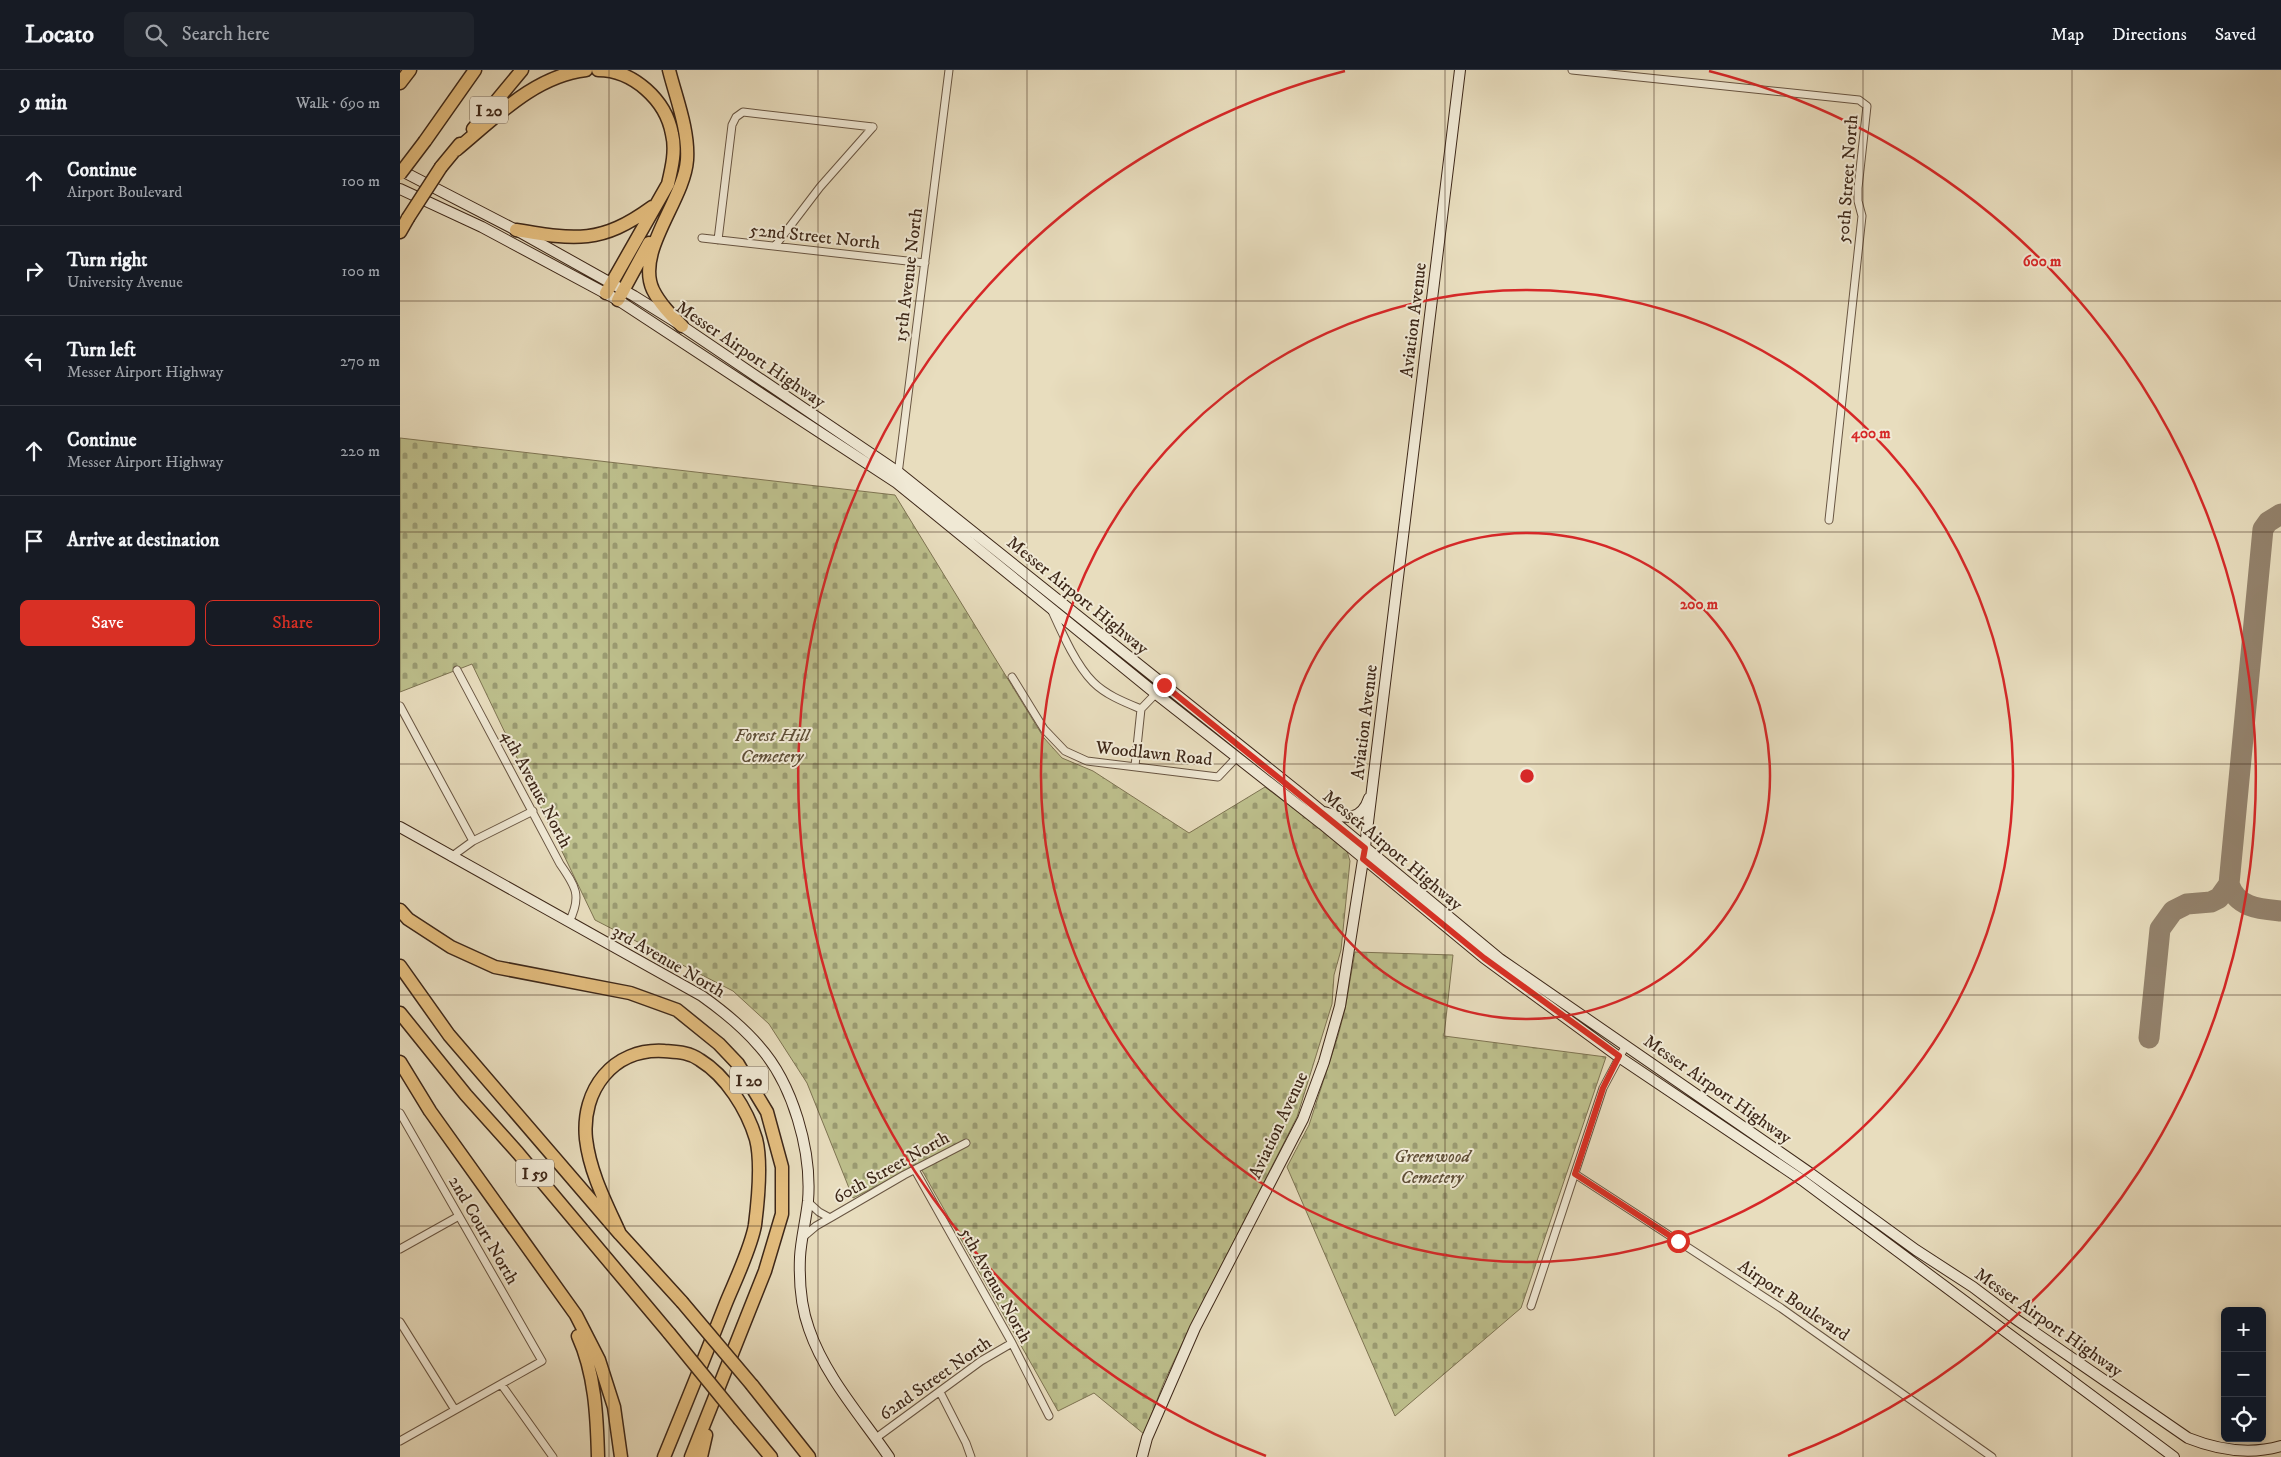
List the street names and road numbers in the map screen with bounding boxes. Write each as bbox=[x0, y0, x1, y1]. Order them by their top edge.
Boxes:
road number: I 20 bbox=[470, 96, 508, 124]
street label: 50th Street North bbox=[1833, 113, 1864, 244]
street label: 15th Avenue North bbox=[890, 206, 928, 344]
street label: 52nd Street North bbox=[748, 219, 882, 255]
street label: Aviation Avenue bbox=[1396, 261, 1432, 379]
street label: Messer Airport Highway bbox=[671, 297, 830, 413]
street label: Messer Airport Highway bbox=[1002, 532, 1153, 660]
street label: Aviation Avenue bbox=[1347, 663, 1383, 781]
street label: 4th Avenue North bbox=[496, 727, 577, 853]
street label: Woodlawn Road bbox=[1094, 737, 1213, 771]
street label: Messer Airport Highway bbox=[1318, 786, 1467, 916]
street label: 3rd Avenue North bbox=[608, 921, 729, 1003]
street label: Messer Airport Highway bbox=[1639, 1030, 1796, 1150]
road number: I 20 bbox=[730, 1066, 768, 1094]
street label: Aviation Avenue bbox=[1244, 1068, 1313, 1182]
street label: 60th Street North bbox=[829, 1127, 954, 1209]
road number: I 59 bbox=[516, 1160, 554, 1186]
street label: 2nd Court North bbox=[443, 1172, 523, 1289]
street label: 5th Avenue North bbox=[954, 1224, 1036, 1348]
street label: Airport Boulevard bbox=[1734, 1255, 1853, 1346]
street label: Messer Airport Highway bbox=[1970, 1263, 2127, 1383]
street label: 62nd Street North bbox=[875, 1332, 996, 1426]

